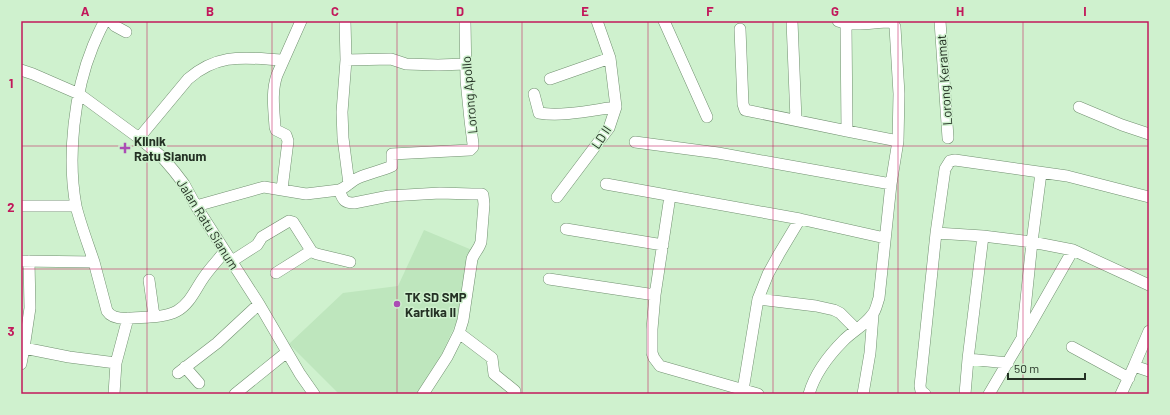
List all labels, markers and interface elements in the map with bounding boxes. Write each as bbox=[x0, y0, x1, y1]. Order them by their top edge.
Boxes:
text: A bbox=[81, 3, 90, 19]
text: B bbox=[206, 3, 214, 19]
text: C bbox=[331, 3, 339, 19]
text: D bbox=[456, 3, 464, 19]
text: E bbox=[581, 3, 589, 19]
text: F bbox=[706, 3, 714, 19]
text: G bbox=[831, 3, 839, 19]
text: H bbox=[956, 3, 964, 19]
text: I bbox=[1083, 3, 1087, 19]
street label: Lorong Keramat bbox=[933, 34, 955, 126]
street label: Lorong Apollo bbox=[458, 55, 480, 135]
text: 1 bbox=[9, 75, 13, 91]
street label: LD II bbox=[588, 122, 614, 152]
place label: Klinik Ratu Sianum bbox=[134, 133, 206, 164]
marker: Klinik Ratu Sianum bbox=[119, 142, 131, 154]
street label: Jalan Ratu Sianum bbox=[174, 175, 242, 273]
text: 2 bbox=[7, 199, 15, 215]
place label: TK SD SMP Kartika II bbox=[405, 289, 467, 320]
marker: TK SD SMP Kartika II bbox=[392, 299, 402, 309]
text: 3 bbox=[7, 323, 15, 339]
scale bar bbox=[1008, 355, 1085, 381]
text: 50 m bbox=[1014, 361, 1039, 375]

